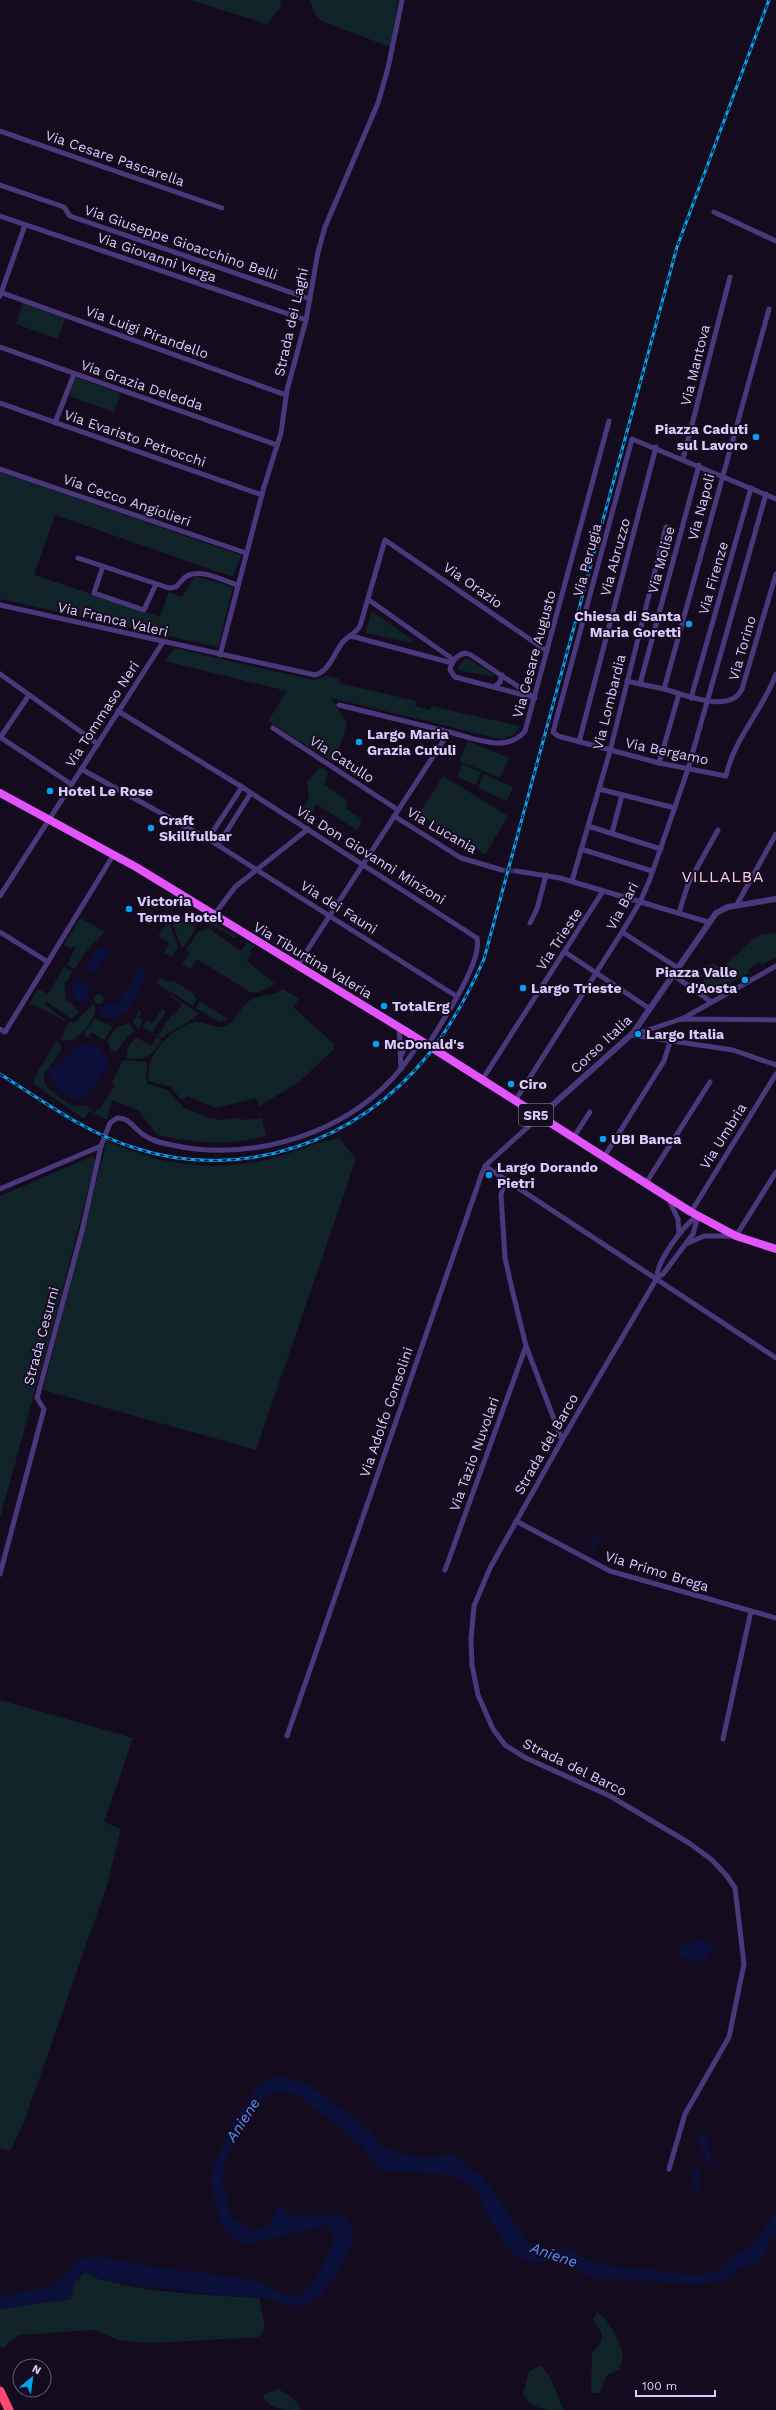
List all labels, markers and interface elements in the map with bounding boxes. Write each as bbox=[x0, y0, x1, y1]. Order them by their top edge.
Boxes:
street label: Via Cesare Pascarella bbox=[43, 127, 187, 189]
street label: Via Giuseppe Gioacchino Belli bbox=[82, 201, 280, 283]
street label: Via Giovanni Verga bbox=[95, 229, 219, 285]
street label: Strada dei Laghi bbox=[271, 266, 311, 378]
street label: Via Luigi Pirandello bbox=[83, 302, 211, 362]
street label: Via Mantova bbox=[677, 323, 713, 407]
street label: Via Grazia Deledda bbox=[79, 357, 205, 413]
street label: Via Evaristo Petrocchi bbox=[62, 406, 208, 470]
place label: Piazza Caduti sul Lavoro bbox=[655, 421, 748, 453]
marker: Piazza Caduti sul Lavoro bbox=[751, 432, 761, 442]
street label: Via Cecco Angiolieri bbox=[61, 471, 193, 529]
street label: Via Napoli bbox=[684, 472, 718, 542]
street label: Via Abruzzo bbox=[597, 516, 633, 598]
street label: Via Perugia bbox=[570, 522, 604, 598]
street label: Via Molise bbox=[644, 525, 678, 595]
street label: Via Firenze bbox=[695, 540, 731, 616]
street label: Via Orazio bbox=[440, 559, 506, 611]
street label: Via Cesare Augusto bbox=[509, 588, 559, 720]
street label: Via Franca Valeri bbox=[56, 599, 170, 639]
place label: Chiesa di Santa Maria Goretti bbox=[574, 608, 682, 640]
street label: Via Torino bbox=[725, 614, 759, 682]
marker: Chiesa di Santa Maria Goretti bbox=[684, 619, 694, 629]
street label: Via Lombardia bbox=[589, 653, 629, 751]
street label: Via Tommaso Neri bbox=[62, 658, 142, 770]
place label: Largo Maria Grazia Cutuli bbox=[367, 726, 456, 758]
street label: Via Catullo bbox=[307, 732, 377, 786]
street label: Via Bergamo bbox=[624, 734, 710, 768]
marker: Largo Maria Grazia Cutuli bbox=[354, 737, 364, 747]
place label: Hotel Le Rose bbox=[58, 783, 153, 799]
marker: Hotel Le Rose bbox=[45, 786, 55, 796]
street label: Via Don Giovanni Minzoni bbox=[294, 802, 448, 908]
street label: Via Lucania bbox=[404, 804, 480, 856]
place label: Craft Skillfulbar bbox=[159, 812, 232, 844]
marker: Craft Skillfulbar bbox=[146, 823, 156, 833]
district label: VILLALBA bbox=[681, 867, 765, 886]
street label: Via dei Fauni bbox=[298, 877, 380, 937]
street label: Via Bari bbox=[603, 879, 641, 933]
place label: Victoria Terme Hotel bbox=[137, 893, 222, 925]
marker: Victoria Terme Hotel bbox=[124, 904, 134, 914]
street label: Via Trieste bbox=[533, 905, 585, 973]
street label: Via Tiburtina Valeria bbox=[251, 918, 375, 1002]
place label: Piazza Valle d'Aosta bbox=[655, 964, 738, 996]
marker: Piazza Valle d'Aosta bbox=[740, 975, 750, 985]
place label: Largo Trieste bbox=[531, 980, 622, 996]
marker: Largo Trieste bbox=[518, 983, 528, 993]
place label: TotalErg bbox=[392, 998, 450, 1014]
marker: TotalErg bbox=[379, 1001, 389, 1011]
street label: Corso Italia bbox=[567, 1012, 635, 1076]
place label: Largo Italia bbox=[646, 1026, 725, 1042]
marker: Largo Italia bbox=[633, 1029, 643, 1039]
place label: McDonald's bbox=[384, 1036, 465, 1052]
marker: McDonald's bbox=[371, 1039, 381, 1049]
place label: Ciro bbox=[519, 1076, 547, 1092]
marker: Ciro bbox=[506, 1079, 516, 1089]
street label: Via Umbria bbox=[696, 1100, 750, 1172]
road number: SR5 bbox=[519, 1104, 553, 1126]
place label: UBI Banca bbox=[611, 1131, 682, 1147]
marker: UBI Banca bbox=[598, 1134, 608, 1144]
place label: Largo Dorando Pietri bbox=[497, 1159, 598, 1191]
marker: Largo Dorando Pietri bbox=[484, 1170, 494, 1180]
street label: Strada Cesurni bbox=[20, 1285, 62, 1387]
street label: Via Adolfo Consolini bbox=[356, 1345, 416, 1479]
street label: Strada del Barco bbox=[511, 1391, 581, 1497]
street label: Via Tazio Nuvolari bbox=[446, 1395, 502, 1513]
street label: Via Primo Brega bbox=[603, 1548, 711, 1594]
street label: Strada del Barco bbox=[520, 1735, 630, 1799]
water label: Aniene bbox=[222, 2095, 264, 2146]
water label: Aniene bbox=[527, 2238, 580, 2271]
north arrow bbox=[12, 2358, 52, 2398]
text: N bbox=[30, 2362, 43, 2377]
scale bar bbox=[636, 2372, 715, 2398]
text: 100 m bbox=[642, 2379, 677, 2393]

